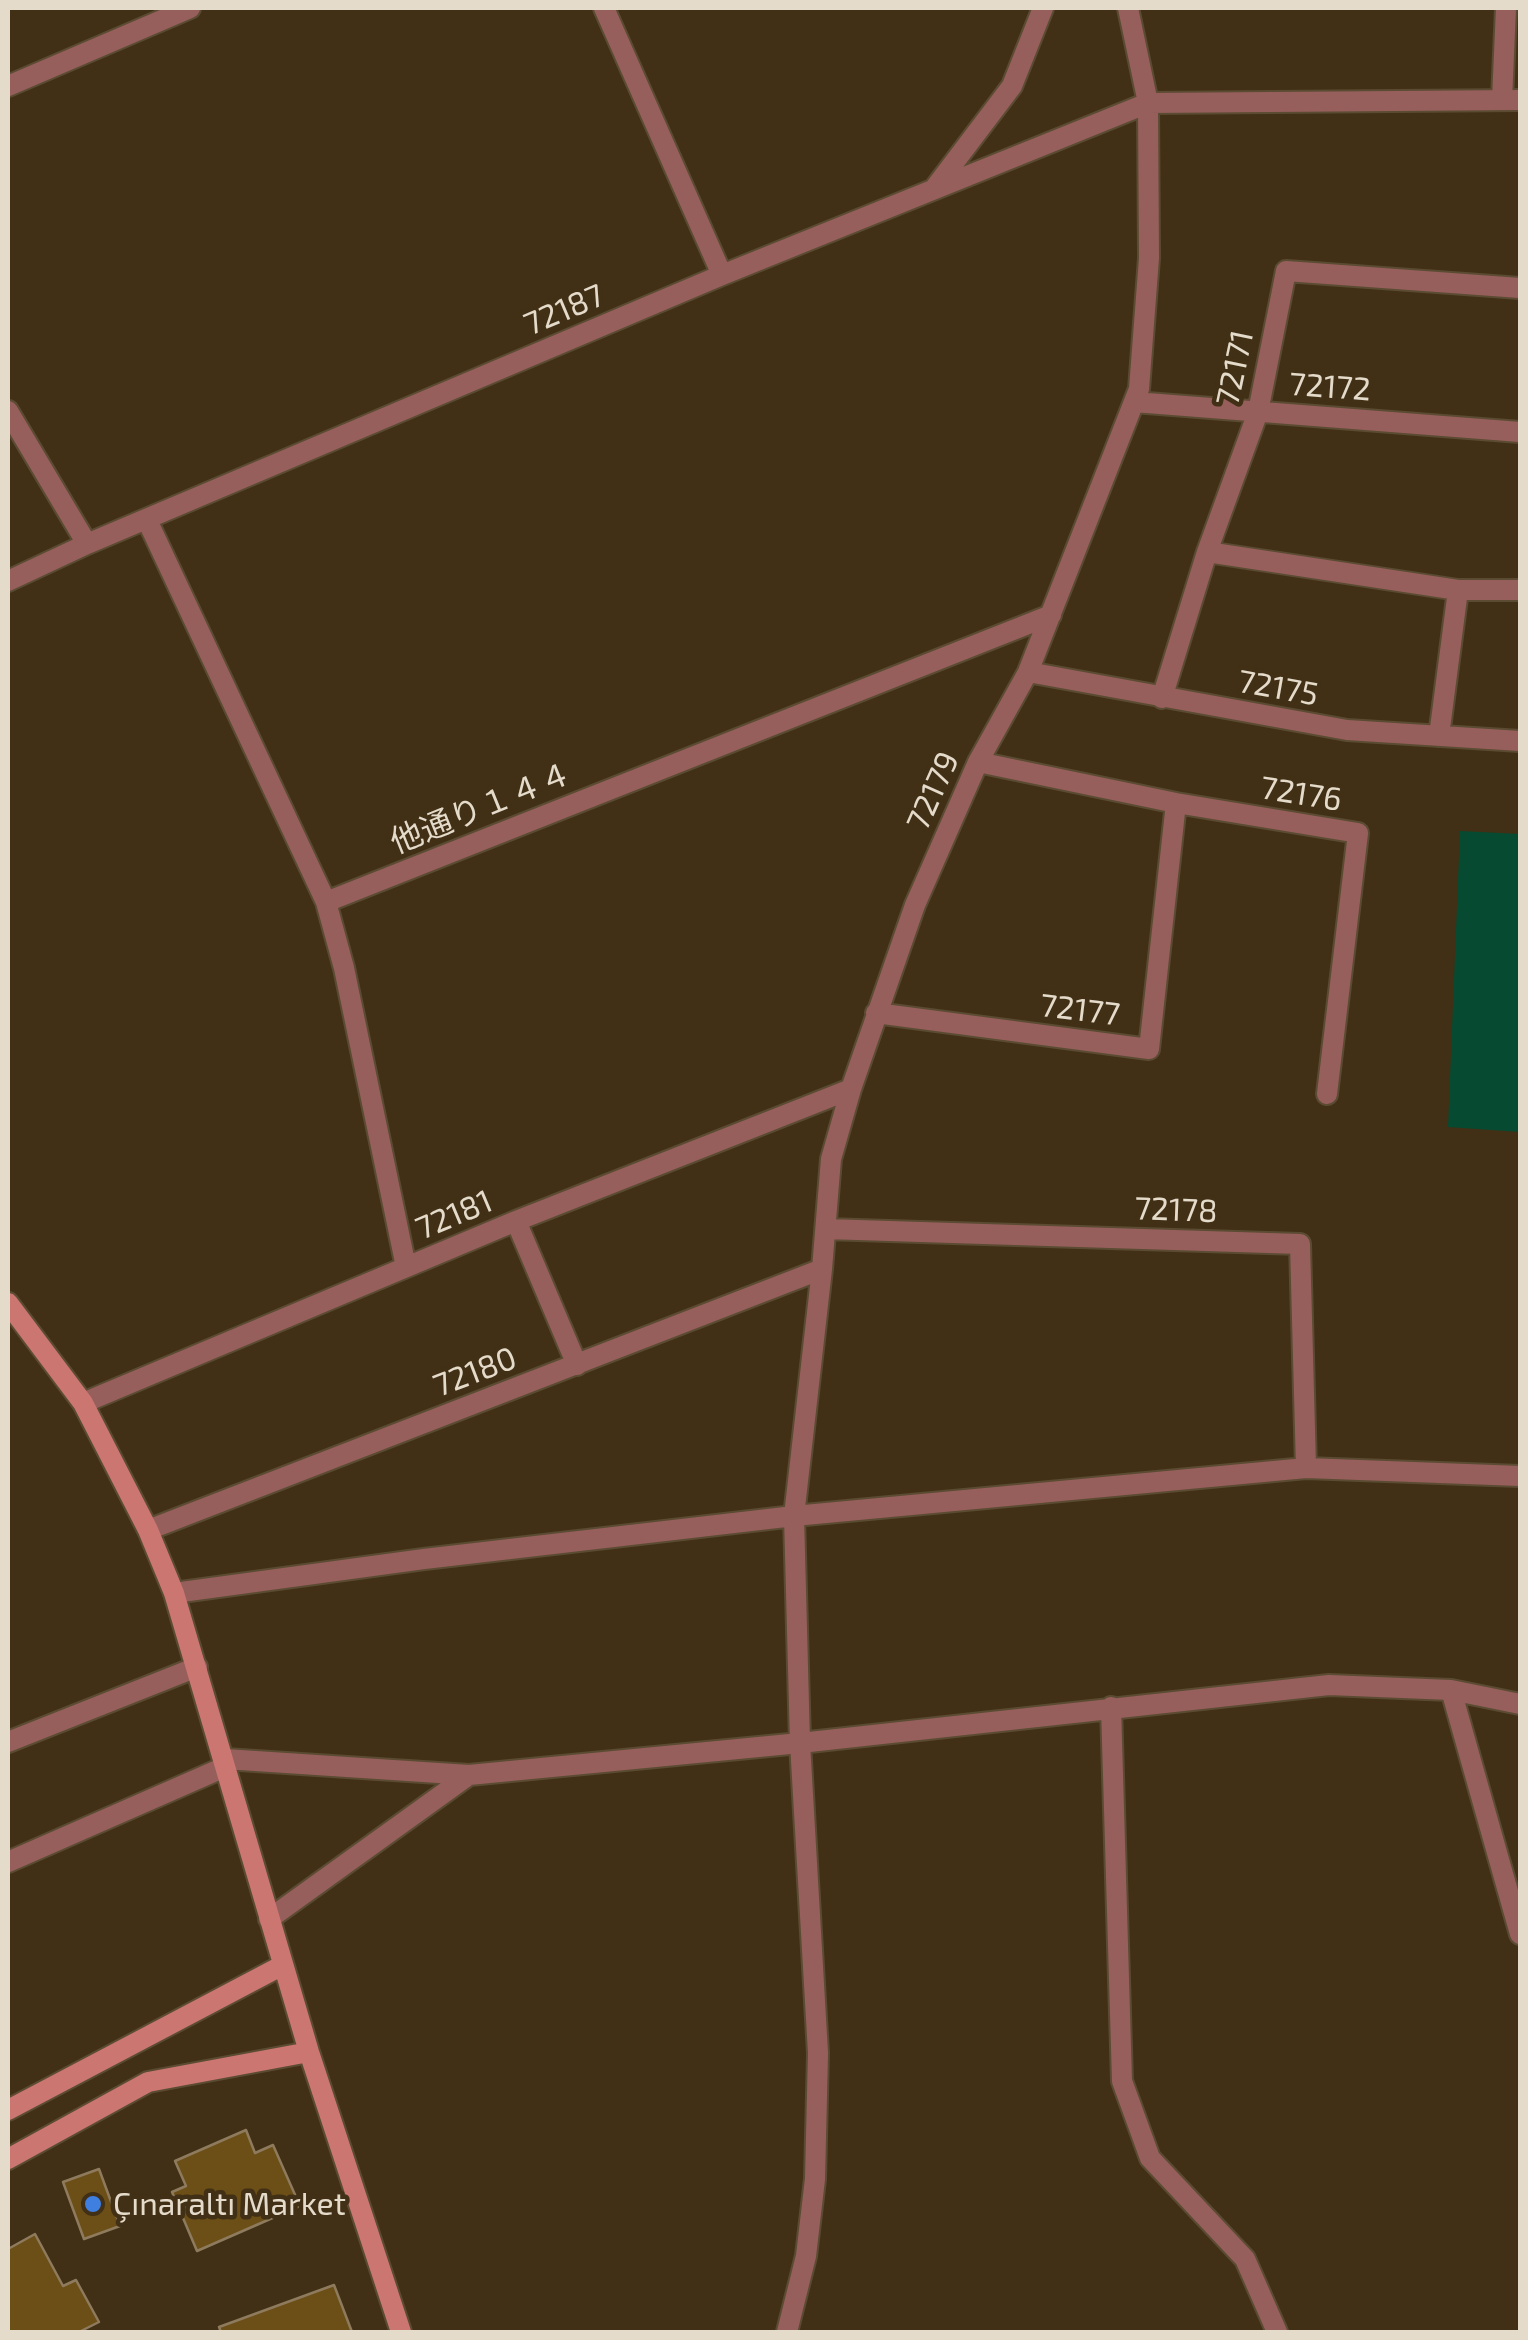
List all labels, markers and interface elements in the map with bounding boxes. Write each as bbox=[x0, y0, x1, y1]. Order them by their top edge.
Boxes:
street label: 72187 bbox=[518, 276, 610, 344]
street label: 72171 bbox=[1208, 327, 1262, 409]
street label: 72172 bbox=[1288, 365, 1372, 409]
street label: 72175 bbox=[1235, 662, 1321, 714]
street label: 72179 bbox=[899, 746, 967, 836]
street label: 他通り１４４ bbox=[385, 754, 577, 862]
street label: 72176 bbox=[1258, 769, 1344, 819]
street label: 72177 bbox=[1038, 986, 1122, 1034]
street label: 72181 bbox=[410, 1182, 498, 1248]
street label: 72178 bbox=[1134, 1189, 1218, 1231]
street label: 72180 bbox=[428, 1339, 522, 1405]
place label: Çınaraltı Market bbox=[113, 2185, 346, 2223]
marker: Çınaraltı Market bbox=[82, 2193, 104, 2215]

